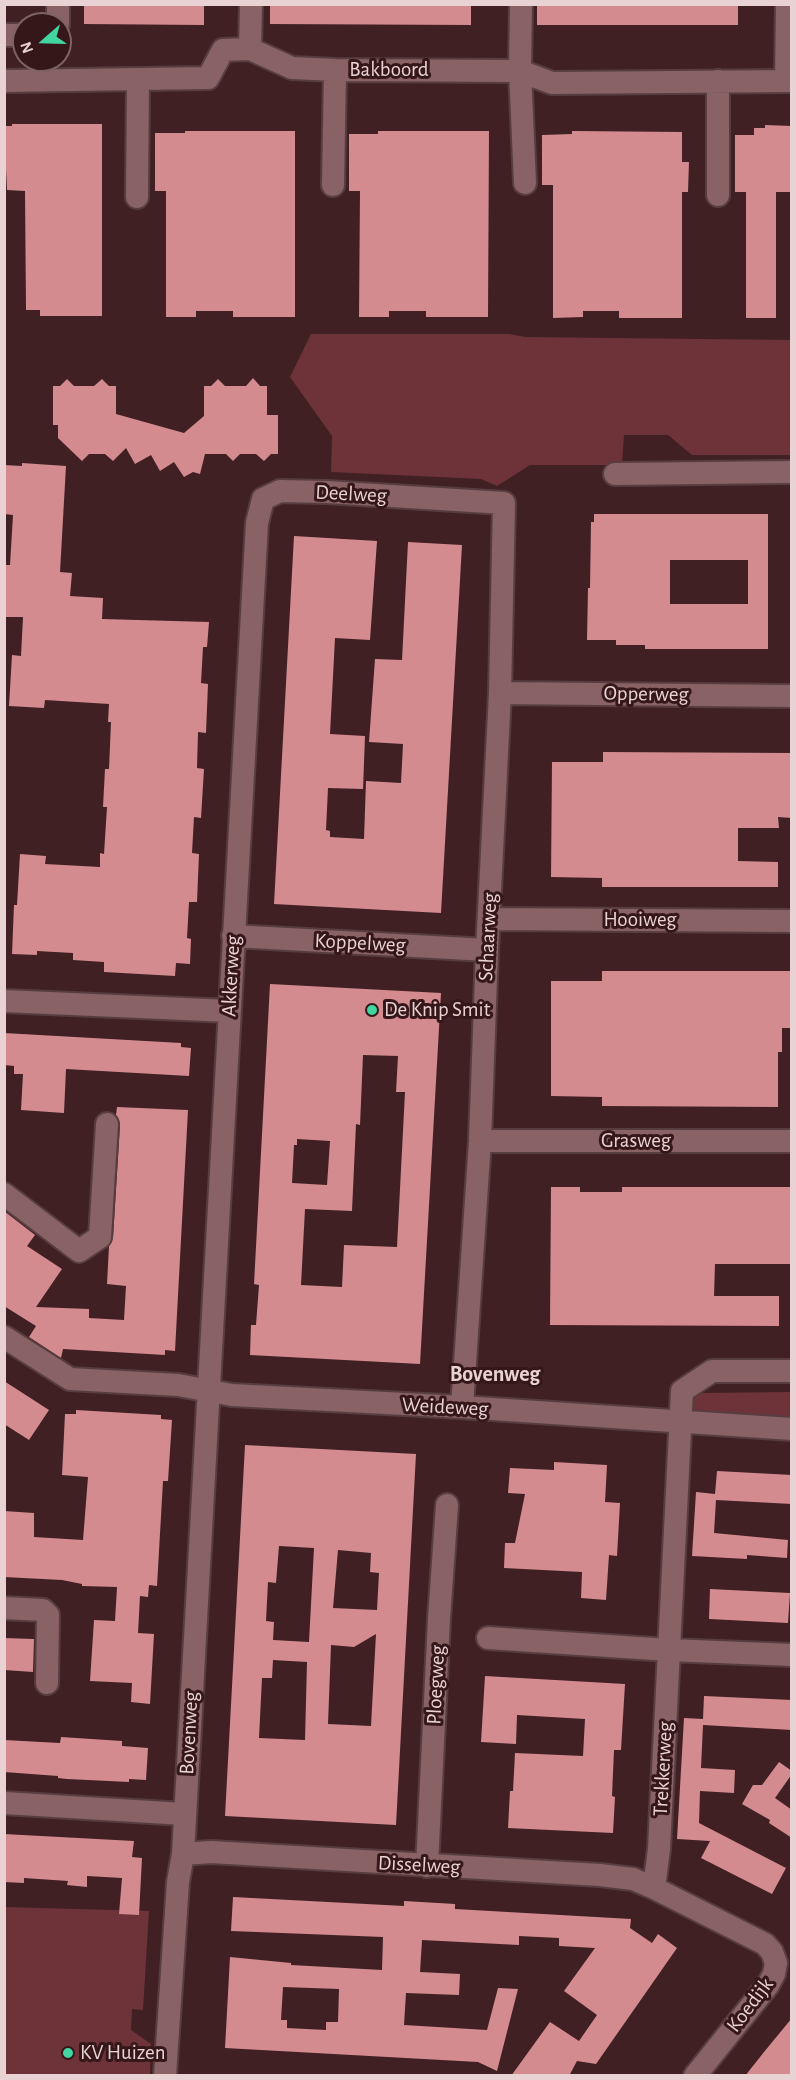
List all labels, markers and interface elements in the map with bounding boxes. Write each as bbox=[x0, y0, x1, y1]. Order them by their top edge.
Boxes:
north arrow bbox=[12, 12, 72, 72]
text: N bbox=[18, 40, 36, 55]
street label: Bakboord bbox=[349, 57, 429, 83]
street label: Deelweg bbox=[315, 480, 387, 508]
street label: Opperweg bbox=[603, 681, 689, 707]
street label: Schaarweg bbox=[473, 892, 503, 982]
street label: Hooiweg bbox=[603, 907, 677, 933]
street label: Koppelweg bbox=[314, 928, 406, 958]
street label: Akkerweg bbox=[216, 935, 246, 1017]
place label: De Knip Smit bbox=[384, 997, 490, 1023]
marker: De Knip Smit bbox=[365, 1003, 379, 1017]
street label: Grasweg bbox=[601, 1128, 671, 1154]
district label: Bovenweg bbox=[450, 1361, 540, 1387]
street label: Weideweg bbox=[401, 1392, 489, 1422]
street label: Ploegweg bbox=[421, 1645, 451, 1725]
street label: Bovenweg bbox=[174, 1691, 204, 1775]
street label: Trekkerweg bbox=[648, 1721, 678, 1817]
street label: Disselweg bbox=[377, 1850, 461, 1880]
street label: Koedijk bbox=[721, 1973, 779, 2037]
place label: KV Huizen bbox=[80, 2040, 166, 2066]
marker: KV Huizen bbox=[61, 2046, 75, 2060]

